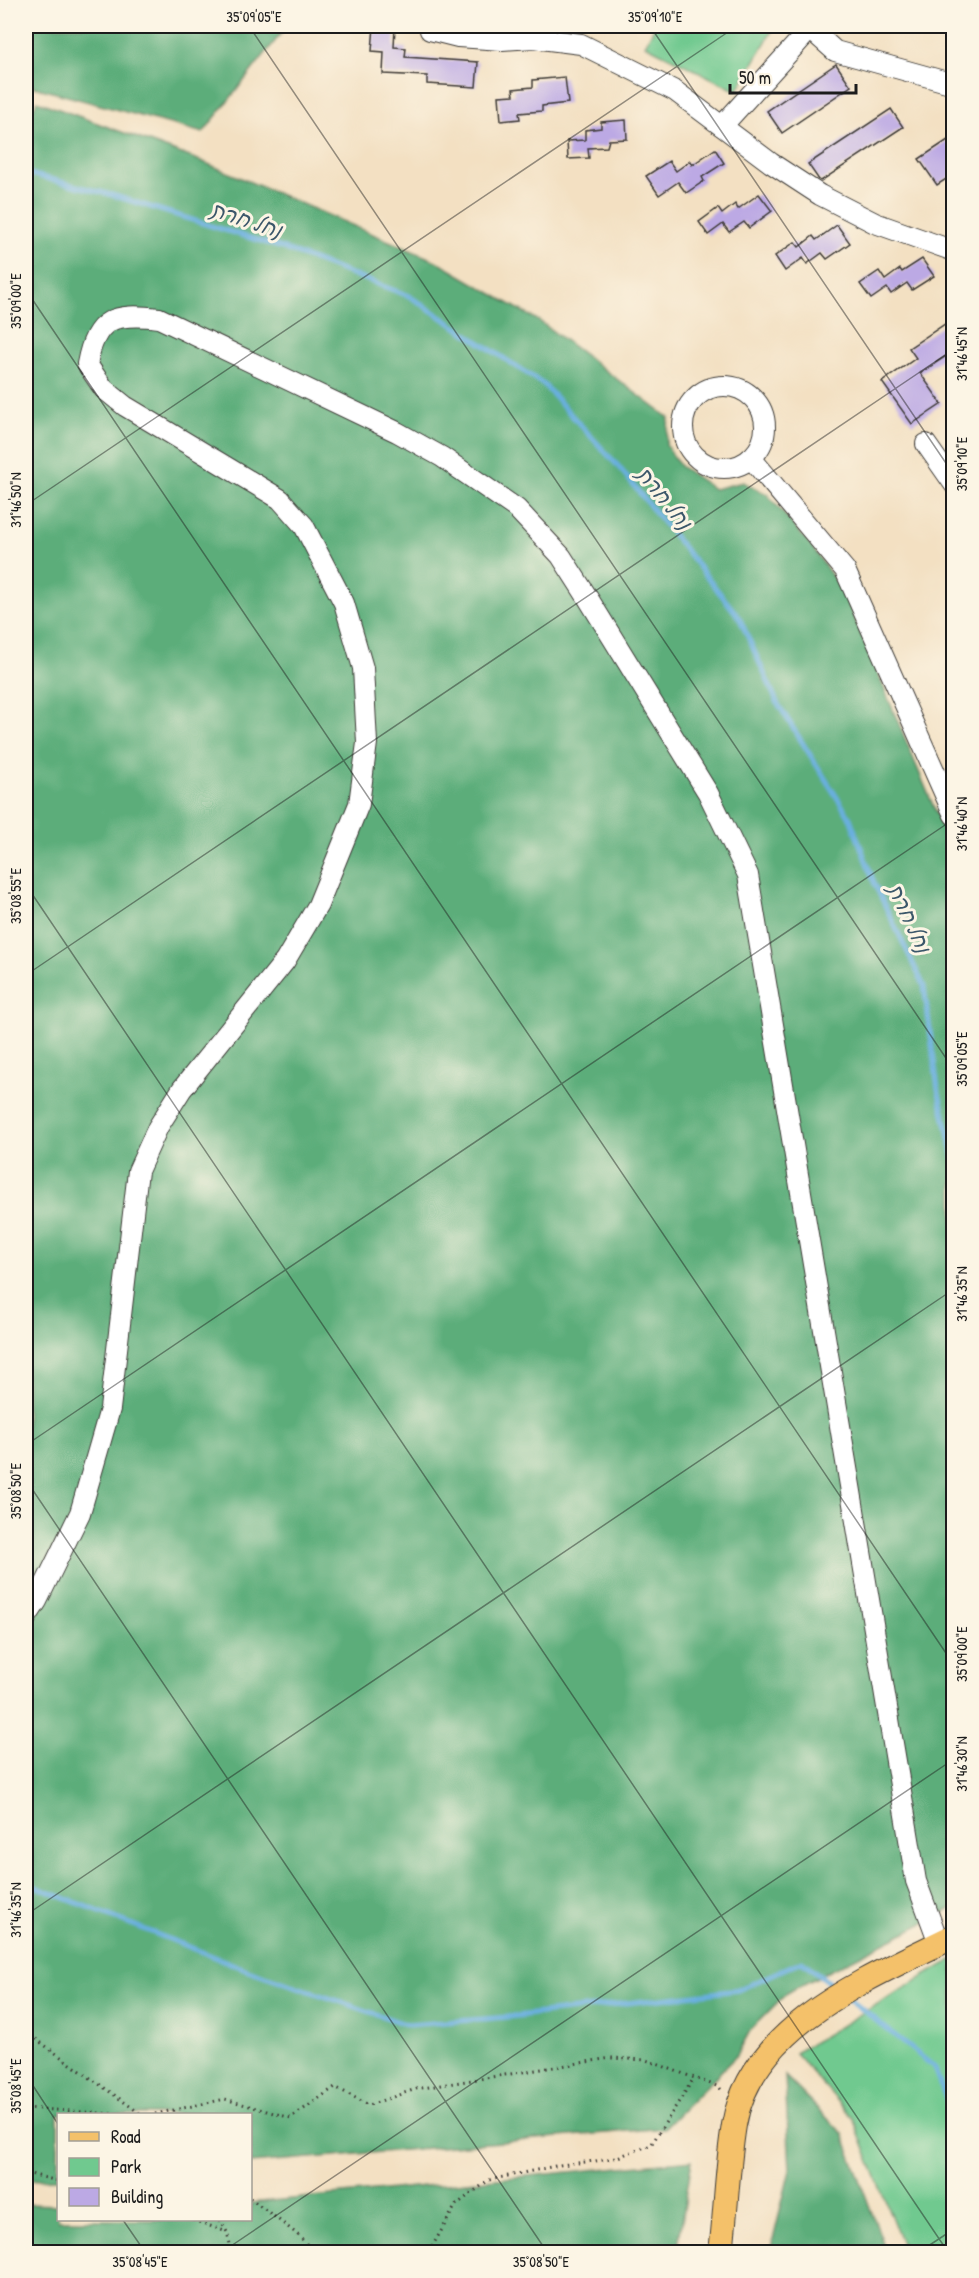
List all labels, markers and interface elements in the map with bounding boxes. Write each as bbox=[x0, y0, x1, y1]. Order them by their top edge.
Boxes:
text: 35°09'05"E bbox=[226, 6, 282, 27]
text: 35°09'10"E bbox=[628, 6, 683, 27]
scale bar bbox=[730, 57, 856, 95]
text: 50 m bbox=[739, 65, 771, 90]
water label: נחל חרת bbox=[206, 194, 287, 245]
text: 35°09'00"E bbox=[5, 273, 26, 329]
text: 31°46'45"N bbox=[951, 327, 972, 381]
text: 35°09'10"E bbox=[951, 436, 972, 491]
water label: נחל חרת bbox=[629, 459, 700, 537]
text: 31°46'50"N bbox=[5, 472, 26, 528]
text: 31°46'40"N bbox=[951, 797, 972, 851]
text: 35°08'55"E bbox=[5, 868, 26, 924]
water label: נחל חרת bbox=[880, 877, 939, 959]
text: 35°09'05"E bbox=[951, 1031, 972, 1087]
text: 31°46'35"N bbox=[951, 1266, 972, 1322]
text: 35°08'50"E bbox=[5, 1462, 26, 1519]
text: 35°09'00"E bbox=[951, 1626, 972, 1682]
text: 31°46'30"N bbox=[951, 1736, 972, 1792]
text: 31°46'35"N bbox=[5, 1882, 26, 1938]
text: 35°08'45"E bbox=[5, 2058, 26, 2114]
legend bbox=[57, 2113, 252, 2221]
text: Road bbox=[111, 2124, 141, 2149]
text: Park bbox=[111, 2154, 142, 2179]
text: Building bbox=[111, 2184, 163, 2209]
text: 35°08'45"E bbox=[112, 2251, 168, 2272]
text: 35°08'50"E bbox=[513, 2251, 570, 2272]

